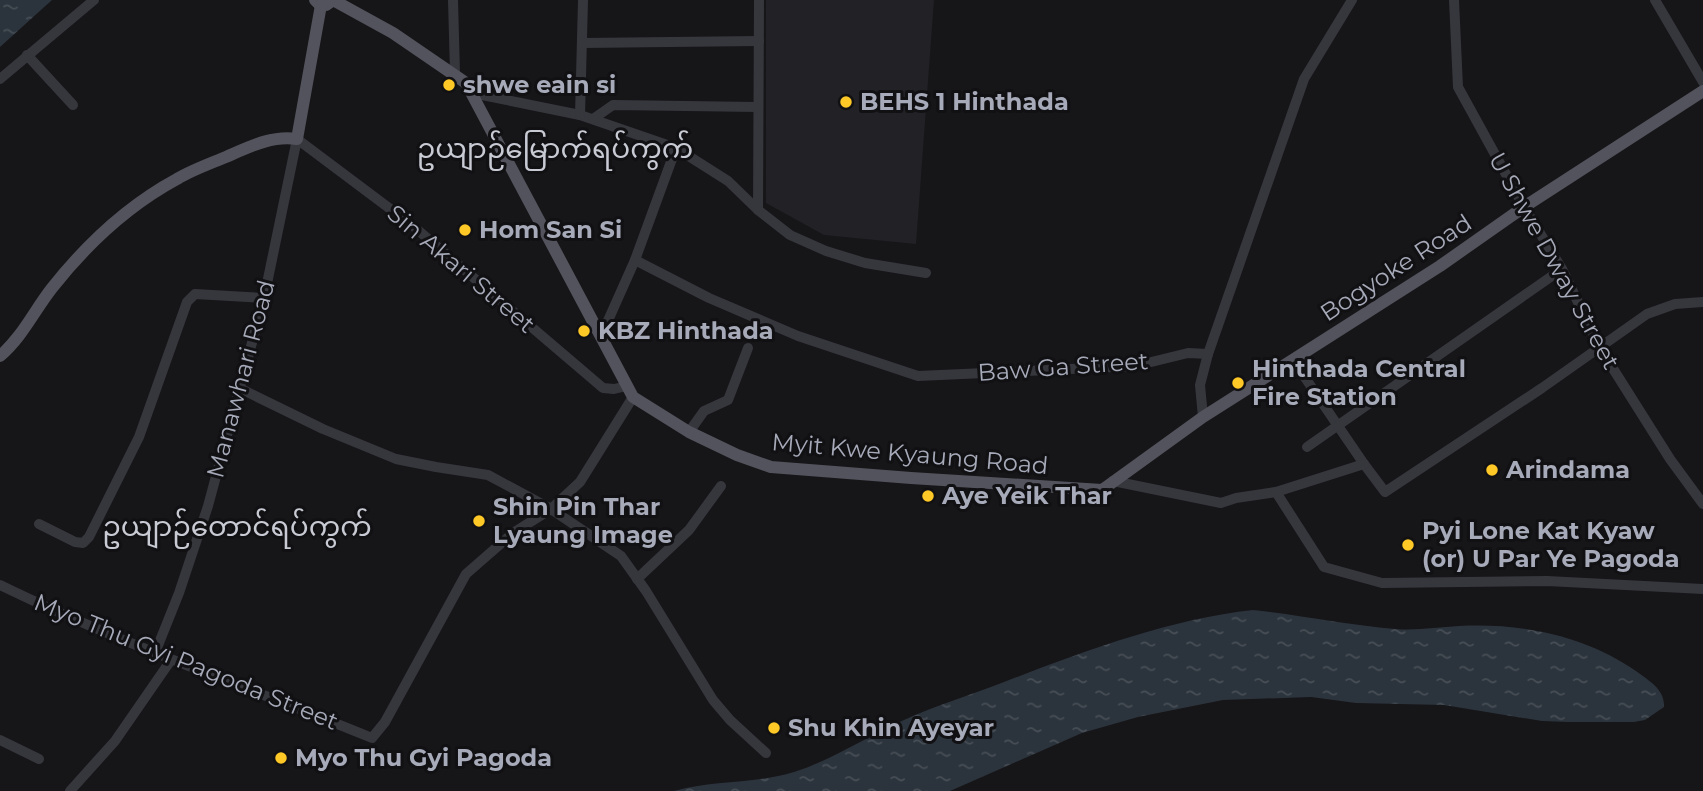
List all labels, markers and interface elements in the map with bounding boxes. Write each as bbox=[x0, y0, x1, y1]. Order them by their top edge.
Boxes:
place label: shwe eain si bbox=[463, 70, 616, 99]
marker: shwe eain si bbox=[441, 77, 457, 93]
place label: BEHS 1 Hinthada bbox=[860, 87, 1069, 116]
marker: BEHS 1 Hinthada bbox=[838, 94, 854, 110]
district label: ဥယျာဉ်မြောက်ရပ်ကွက် bbox=[417, 130, 693, 171]
street label: U Shwe Dway Street bbox=[1483, 147, 1626, 375]
street label: Sin Akari Street bbox=[382, 198, 541, 339]
street label: Bogyoke Road bbox=[1315, 208, 1477, 327]
place label: Hom San Si bbox=[479, 215, 622, 244]
marker: Hom San Si bbox=[457, 222, 473, 238]
street label: Manawhari Road bbox=[200, 277, 281, 481]
place label: KBZ Hinthada bbox=[598, 316, 774, 345]
marker: KBZ Hinthada bbox=[576, 323, 592, 339]
street label: Baw Ga Street bbox=[977, 346, 1149, 387]
place label: Hinthada Central Fire Station bbox=[1252, 354, 1466, 411]
marker: Hinthada Central Fire Station bbox=[1230, 375, 1246, 391]
street label: Myit Kwe Kyaung Road bbox=[771, 427, 1050, 480]
place label: Arindama bbox=[1505, 455, 1630, 484]
marker: Arindama bbox=[1484, 462, 1500, 478]
place label: Aye Yeik Thar bbox=[941, 481, 1112, 510]
marker: Aye Yeik Thar bbox=[920, 488, 936, 504]
place label: Shin Pin Thar Lyaung Image bbox=[493, 492, 673, 549]
district label: ဥယျာဉ်တောင်ရပ်ကွက် bbox=[102, 508, 372, 549]
marker: Shin Pin Thar Lyaung Image bbox=[471, 513, 487, 529]
place label: Pyi Lone Kat Kyaw (or) U Par Ye Pagoda bbox=[1422, 516, 1680, 573]
marker: Pyi Lone Kat Kyaw (or) U Par Ye Pagoda bbox=[1400, 537, 1416, 553]
street label: Myo Thu Gyi Pagoda Street bbox=[30, 587, 343, 736]
place label: Shu Khin Ayeyar bbox=[788, 713, 994, 742]
marker: Shu Khin Ayeyar bbox=[766, 720, 782, 736]
place label: Myo Thu Gyi Pagoda bbox=[295, 743, 552, 772]
marker: Myo Thu Gyi Pagoda bbox=[273, 750, 289, 766]

